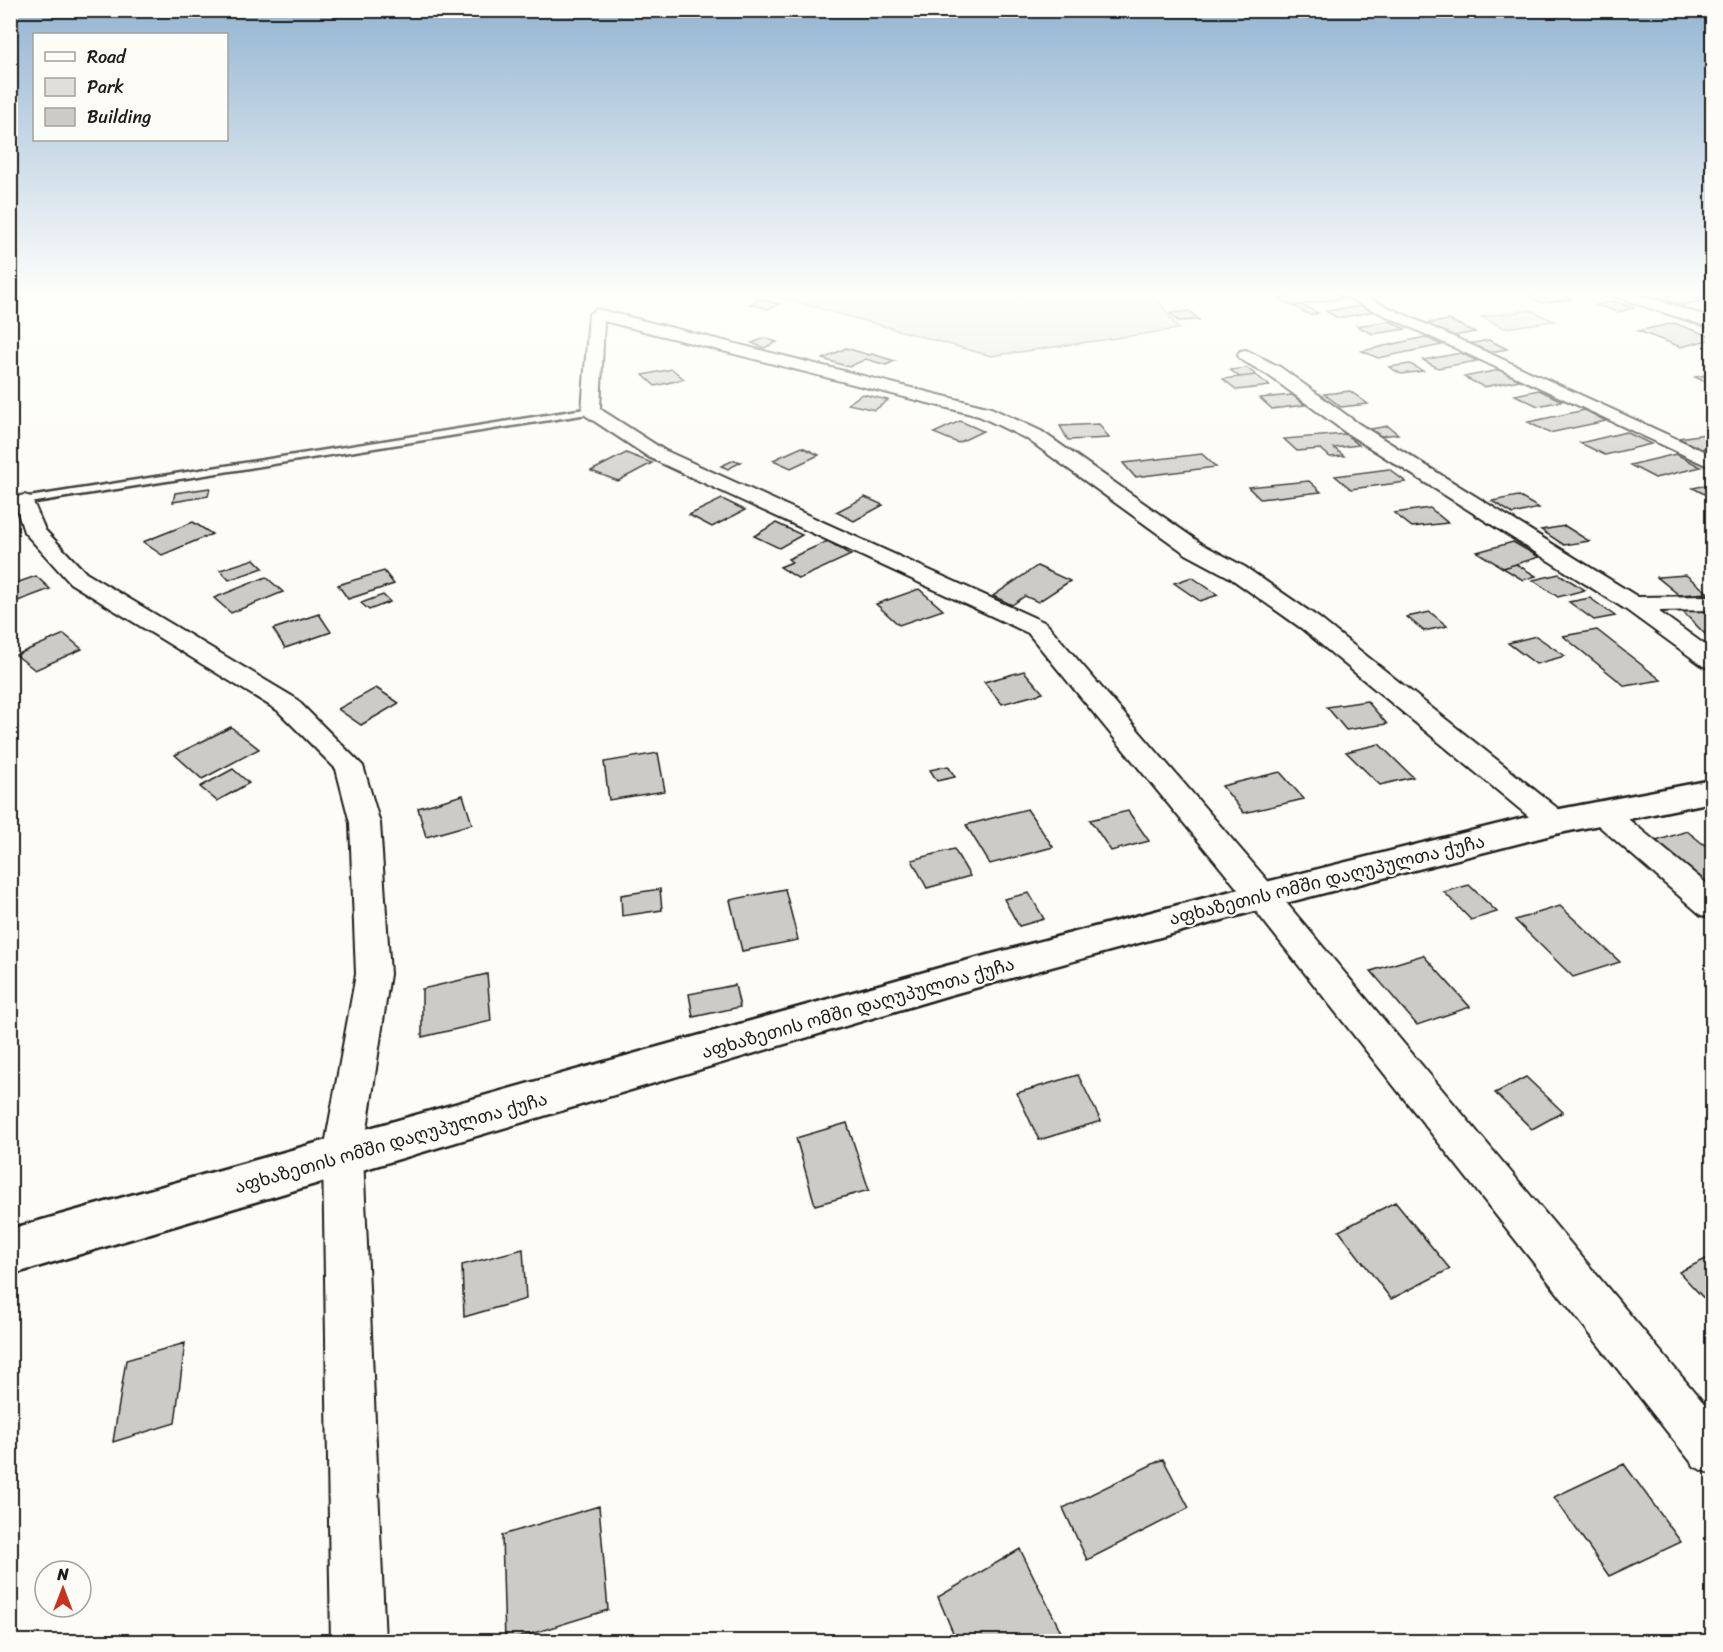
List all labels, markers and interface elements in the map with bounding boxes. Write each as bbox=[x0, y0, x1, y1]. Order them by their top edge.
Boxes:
legend bbox=[33, 33, 228, 141]
text: Road bbox=[87, 41, 127, 73]
text: Park bbox=[87, 71, 124, 103]
text: Building bbox=[87, 101, 151, 133]
street label: აფხაზეთის ომში დაღუპულთა ქუჩა bbox=[1166, 825, 1488, 935]
street label: აფხაზეთის ომში დაღუპულთა ქუჩა bbox=[698, 948, 1018, 1068]
street label: აფხაზეთის ომში დაღუპულთა ქუჩა bbox=[231, 1083, 551, 1203]
north arrow bbox=[33, 1559, 93, 1619]
text: N bbox=[56, 1560, 69, 1589]

